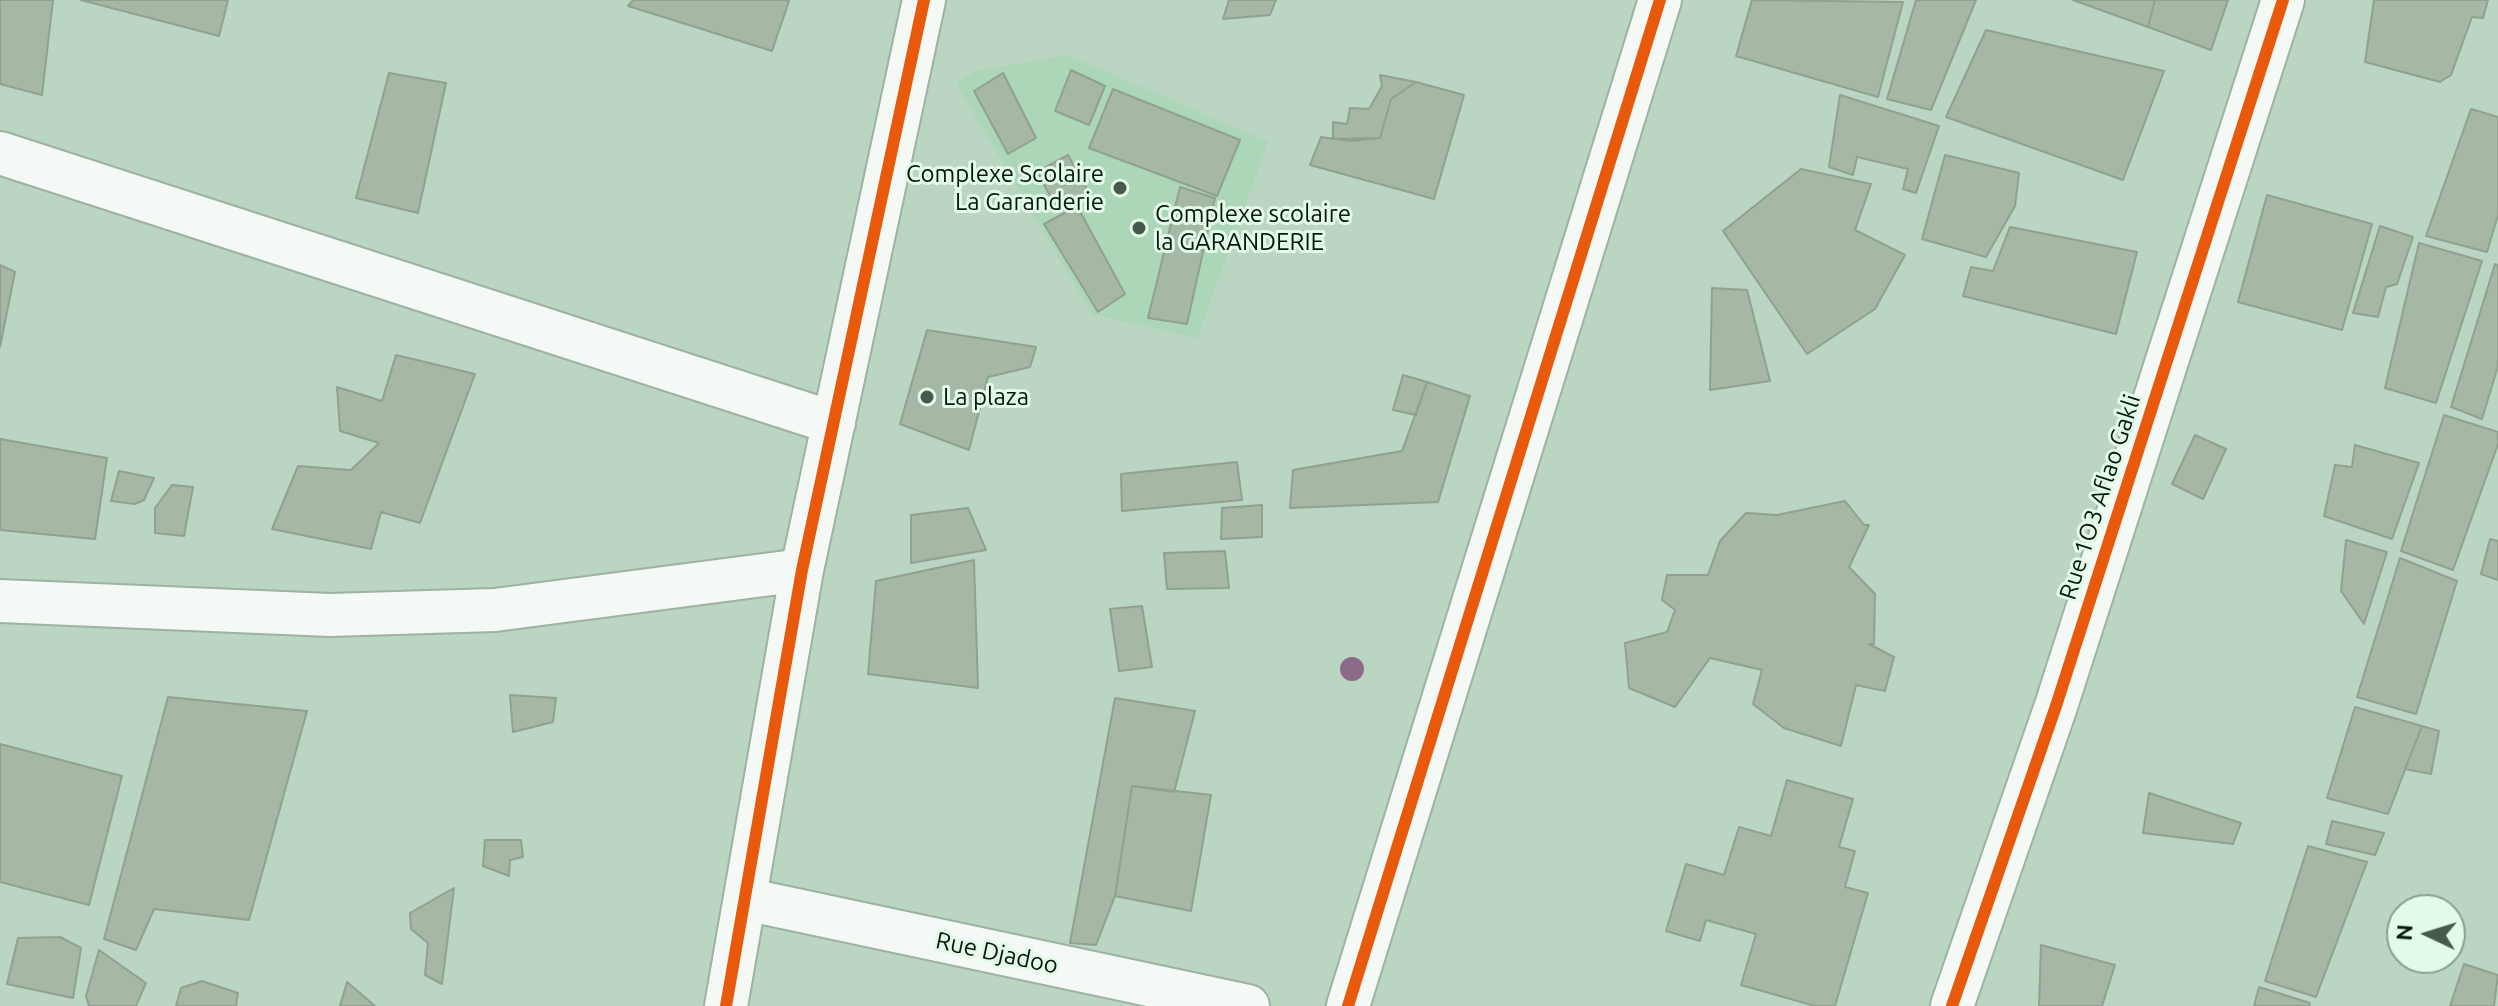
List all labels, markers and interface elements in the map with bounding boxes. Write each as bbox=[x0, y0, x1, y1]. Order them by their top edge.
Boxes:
place label: Complexe Scolaire La Garanderie bbox=[906, 160, 1104, 216]
marker: Complexe Scolaire La Garanderie bbox=[1111, 179, 1129, 197]
place label: Complexe scolaire la GARANDERIE bbox=[1155, 200, 1351, 256]
marker: Complexe scolaire la GARANDERIE bbox=[1130, 219, 1148, 237]
place label: La plaza bbox=[943, 383, 1029, 411]
marker: La plaza bbox=[918, 388, 936, 406]
street label: Rue 1O3 Aflao Gakli bbox=[2053, 391, 2147, 603]
north arrow bbox=[2386, 894, 2466, 974]
text: N bbox=[2391, 923, 2417, 942]
street label: Rue Djadoo bbox=[933, 926, 1061, 980]

